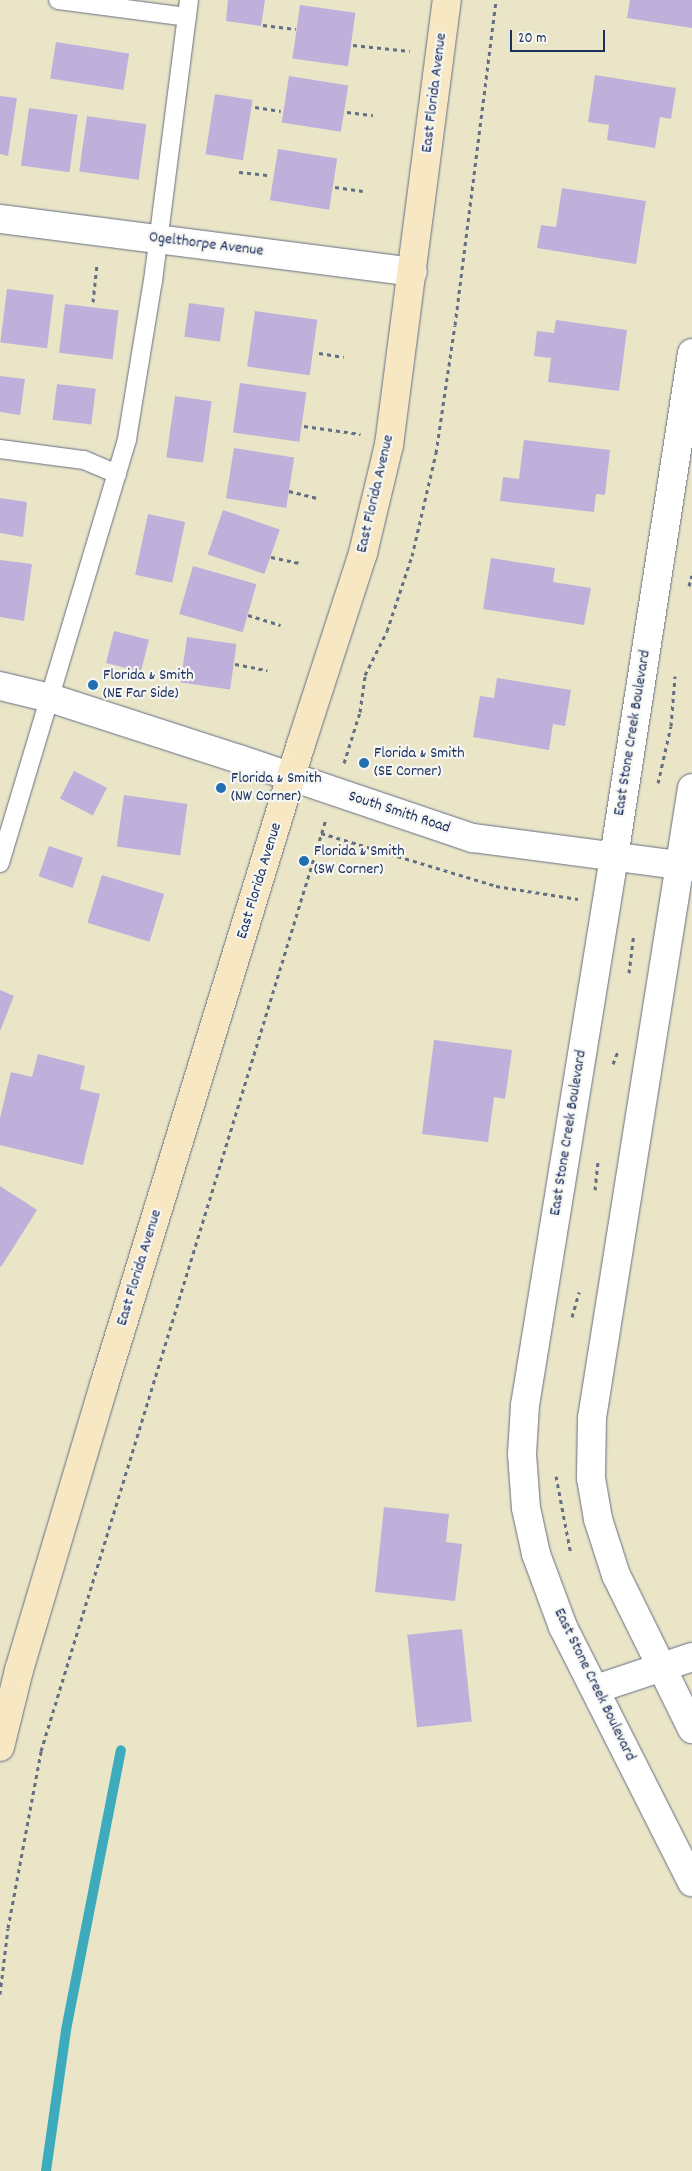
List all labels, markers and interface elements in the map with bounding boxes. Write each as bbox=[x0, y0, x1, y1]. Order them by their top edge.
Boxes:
scale bar bbox=[512, 20, 607, 52]
text: 20 m bbox=[518, 28, 546, 50]
street label: East Florida Avenue bbox=[418, 32, 452, 154]
street label: Ogelthorpe Avenue bbox=[148, 228, 264, 262]
street label: East Florida Avenue bbox=[353, 433, 399, 555]
street label: East Stone Creek Boulevard bbox=[610, 649, 656, 817]
place label: Florida & Smith (NE Far Side) bbox=[103, 666, 194, 704]
marker: Florida & Smith (NE Far Side) bbox=[87, 679, 99, 691]
place label: Florida & Smith (SE Corner) bbox=[374, 744, 465, 782]
marker: Florida & Smith (SE Corner) bbox=[358, 757, 370, 769]
place label: Florida & Smith (NW Corner) bbox=[231, 769, 322, 807]
marker: Florida & Smith (NW Corner) bbox=[215, 782, 227, 794]
street label: South Smith Road bbox=[346, 788, 452, 838]
street label: East Florida Avenue bbox=[233, 821, 287, 941]
place label: Florida & Smith (SW Corner) bbox=[314, 842, 405, 880]
marker: Florida & Smith (SW Corner) bbox=[298, 855, 310, 867]
street label: East Stone Creek Boulevard bbox=[546, 1049, 592, 1217]
street label: East Florida Avenue bbox=[113, 1208, 167, 1328]
street label: East Stone Creek Boulevard bbox=[549, 1606, 639, 1764]

